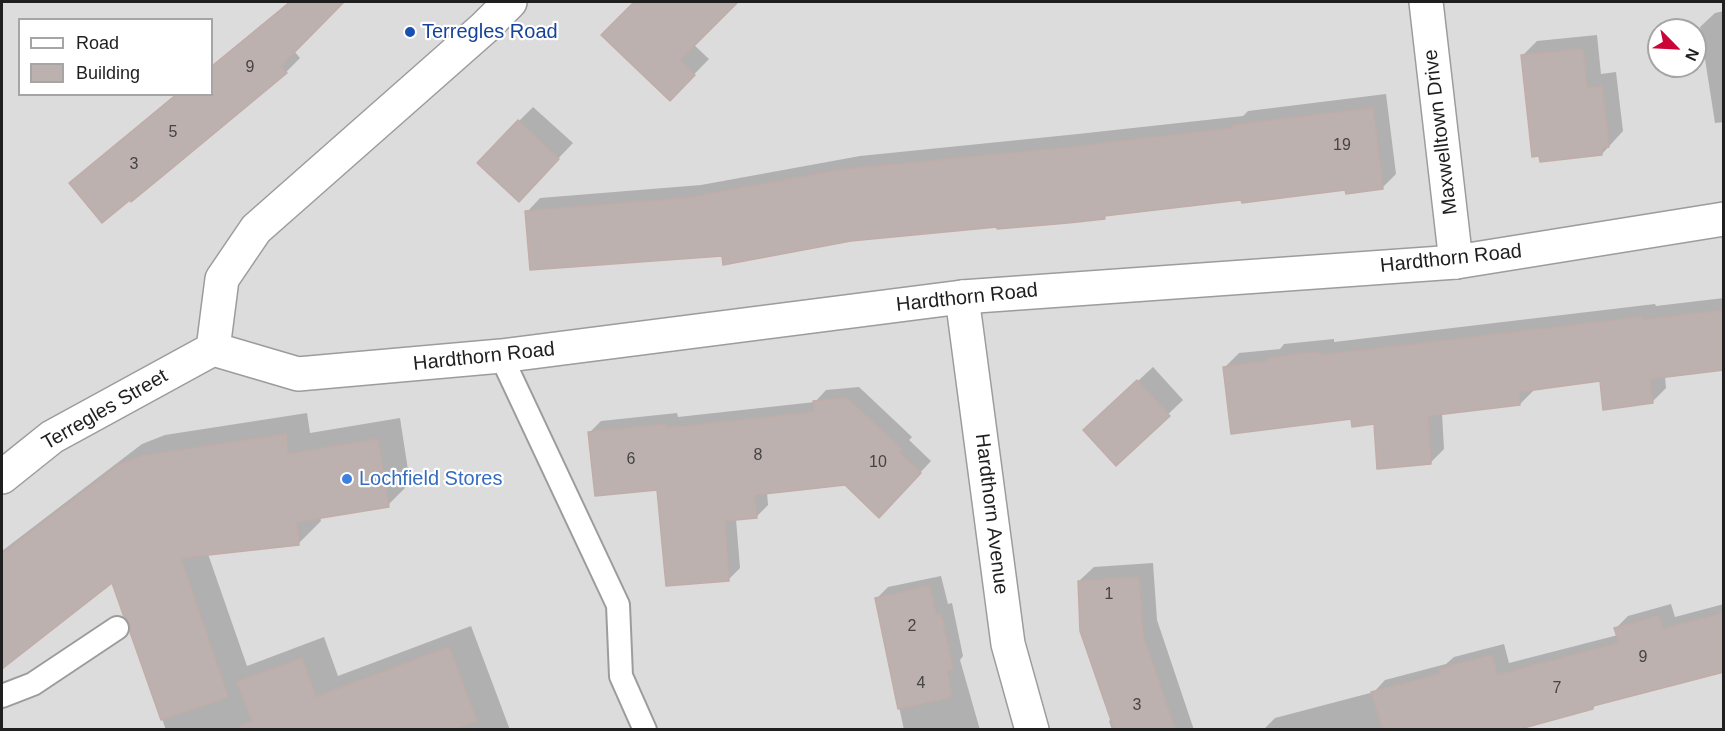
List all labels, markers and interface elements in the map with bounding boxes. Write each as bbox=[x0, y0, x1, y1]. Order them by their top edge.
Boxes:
legend bbox=[18, 18, 213, 96]
north arrow bbox=[1647, 18, 1707, 78]
place label: Terregles Road bbox=[422, 20, 558, 44]
marker: Terregles Road bbox=[403, 25, 417, 39]
text: Road bbox=[76, 33, 119, 53]
text: N bbox=[1682, 46, 1702, 63]
street label: Maxwelltown Drive bbox=[1419, 48, 1463, 216]
house number: 9 bbox=[246, 58, 254, 78]
text: Building bbox=[76, 63, 140, 83]
house number: 5 bbox=[169, 123, 177, 143]
house number: 19 bbox=[1333, 136, 1351, 156]
house number: 3 bbox=[130, 155, 138, 175]
street label: Hardthorn Road bbox=[1379, 240, 1523, 278]
street label: Hardthorn Road bbox=[895, 279, 1039, 317]
street label: Hardthorn Road bbox=[412, 338, 556, 376]
street label: Terregles Street bbox=[38, 364, 172, 456]
street label: Hardthorn Avenue bbox=[969, 432, 1013, 596]
house number: 8 bbox=[754, 446, 762, 466]
house number: 6 bbox=[627, 450, 635, 470]
house number: 10 bbox=[869, 453, 887, 473]
place label: Lochfield Stores bbox=[359, 467, 502, 491]
marker: Lochfield Stores bbox=[340, 472, 354, 486]
house number: 1 bbox=[1105, 585, 1113, 605]
house number: 2 bbox=[908, 617, 916, 637]
house number: 9 bbox=[1639, 648, 1647, 668]
house number: 4 bbox=[917, 674, 925, 694]
house number: 7 bbox=[1553, 679, 1561, 699]
house number: 3 bbox=[1133, 696, 1141, 716]

